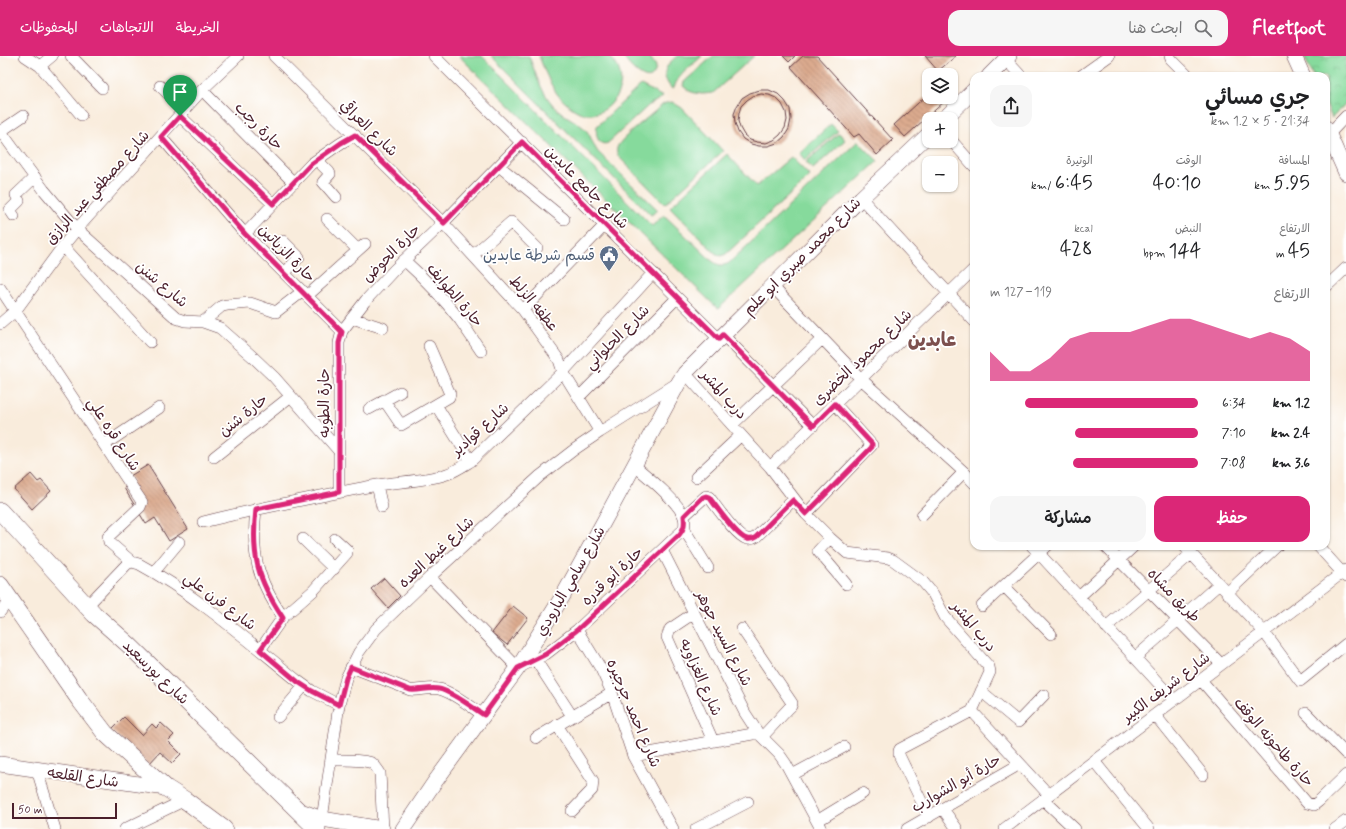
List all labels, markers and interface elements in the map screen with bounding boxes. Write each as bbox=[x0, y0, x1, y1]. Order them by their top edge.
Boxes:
search box bbox=[948, 10, 1228, 46]
text: Fleetfoot bbox=[1252, 16, 1326, 41]
icon: search bbox=[1192, 17, 1214, 39]
text: المحفوظات bbox=[20, 19, 78, 37]
text: الاتجاهات bbox=[100, 19, 154, 37]
text: الخريطة bbox=[176, 19, 219, 37]
text: ابحث هنا bbox=[1128, 19, 1182, 39]
map controls bbox=[922, 68, 958, 192]
button: layers bbox=[922, 68, 958, 104]
pin bbox=[163, 75, 197, 116]
icon: arrive bbox=[169, 81, 191, 103]
text: جري مسائي bbox=[1205, 84, 1310, 112]
button: share bbox=[990, 85, 1032, 127]
street label: شارع العراقي bbox=[335, 95, 403, 161]
street label: حارة رجب bbox=[230, 98, 287, 155]
button: + bbox=[922, 112, 958, 148]
text: 21:34 · 5 × 1.2 km bbox=[1211, 113, 1310, 130]
street label: شارع مصطفي عبد الرازق bbox=[41, 126, 156, 250]
street label: شارع جامع عابدين bbox=[540, 141, 633, 234]
text: الوتيرة bbox=[1066, 154, 1093, 168]
text: الوقت bbox=[1176, 154, 1201, 168]
text: المسافة bbox=[1279, 154, 1310, 168]
button: − bbox=[922, 156, 958, 192]
text: 6:45 bbox=[1055, 170, 1093, 197]
text: 40:10 bbox=[1153, 170, 1201, 197]
text: 5.95 bbox=[1273, 170, 1310, 197]
text: /km bbox=[1031, 179, 1055, 193]
text: km bbox=[1254, 179, 1273, 193]
street label: شارع محمد صبري ابو علم bbox=[739, 193, 867, 321]
street label: حارة الزياتين bbox=[253, 220, 319, 287]
street label: حارة الحوض bbox=[358, 220, 425, 287]
text: kcal bbox=[1074, 222, 1093, 236]
text: النبض bbox=[1175, 222, 1201, 236]
text: الارتفاع bbox=[1279, 222, 1310, 236]
text: 428 bbox=[1060, 236, 1093, 263]
text: 144 bbox=[1168, 238, 1201, 265]
text: 45 bbox=[1288, 238, 1310, 265]
public building icon: قسم شرطة عابدين bbox=[598, 244, 620, 272]
place label: قسم شرطة عابدين bbox=[483, 246, 595, 267]
text: bpm bbox=[1143, 247, 1168, 261]
text: m bbox=[1276, 247, 1288, 261]
street label: شارع شنن bbox=[131, 257, 192, 313]
street label: حارة الطوايف bbox=[422, 259, 487, 332]
street label: عطفه الزلط bbox=[504, 272, 562, 336]
text: 119–127 m bbox=[990, 284, 1052, 301]
text: الارتفاع bbox=[1274, 286, 1310, 303]
street label: شارع الحلواني bbox=[581, 301, 656, 376]
street label: شارع محمود الخضرى bbox=[809, 305, 917, 410]
district label: عابدين bbox=[908, 328, 956, 353]
street label: درب المشر bbox=[694, 364, 751, 424]
street label: حارة الطوبه bbox=[315, 368, 335, 438]
street label: حارة شنن bbox=[215, 390, 272, 442]
street label: شارع قره علي bbox=[80, 394, 144, 476]
text: 6:34 bbox=[1222, 395, 1246, 412]
text: 1.2 km bbox=[1273, 395, 1310, 412]
street label: شارع قوادير bbox=[446, 399, 514, 462]
text: 7:10 bbox=[1221, 425, 1246, 442]
text: 2.4 km bbox=[1271, 425, 1310, 442]
text: 7:08 bbox=[1220, 455, 1246, 472]
text: 3.6 km bbox=[1272, 455, 1310, 472]
button: مشاركة bbox=[990, 496, 1146, 542]
button: حفظ bbox=[1154, 496, 1310, 542]
street label: شارع غيط العده bbox=[395, 512, 479, 593]
street label: شارع سامي البارودي bbox=[531, 523, 612, 641]
street label: حارة أبو قدره bbox=[577, 543, 648, 611]
street label: طريق مشاه bbox=[1142, 564, 1204, 627]
street label: شارع فرن علي bbox=[178, 568, 260, 637]
street label: شارع السيد جوهر bbox=[689, 585, 756, 690]
street label: درب المشر bbox=[945, 595, 1000, 656]
street label: شارع بورسعيد bbox=[118, 636, 193, 709]
street label: شارع الغزاويه bbox=[674, 636, 726, 719]
street label: شارع شريف الكبير bbox=[1117, 648, 1215, 729]
street label: شارع احمد جرجيره bbox=[601, 656, 665, 771]
street label: حارة طاحونه الوقف bbox=[1229, 694, 1318, 792]
street label: حارة أبو الشوارب bbox=[908, 750, 1005, 818]
street label: شارع القلعه bbox=[46, 763, 120, 793]
scale bar bbox=[12, 801, 117, 820]
text: 50 m bbox=[18, 803, 43, 817]

